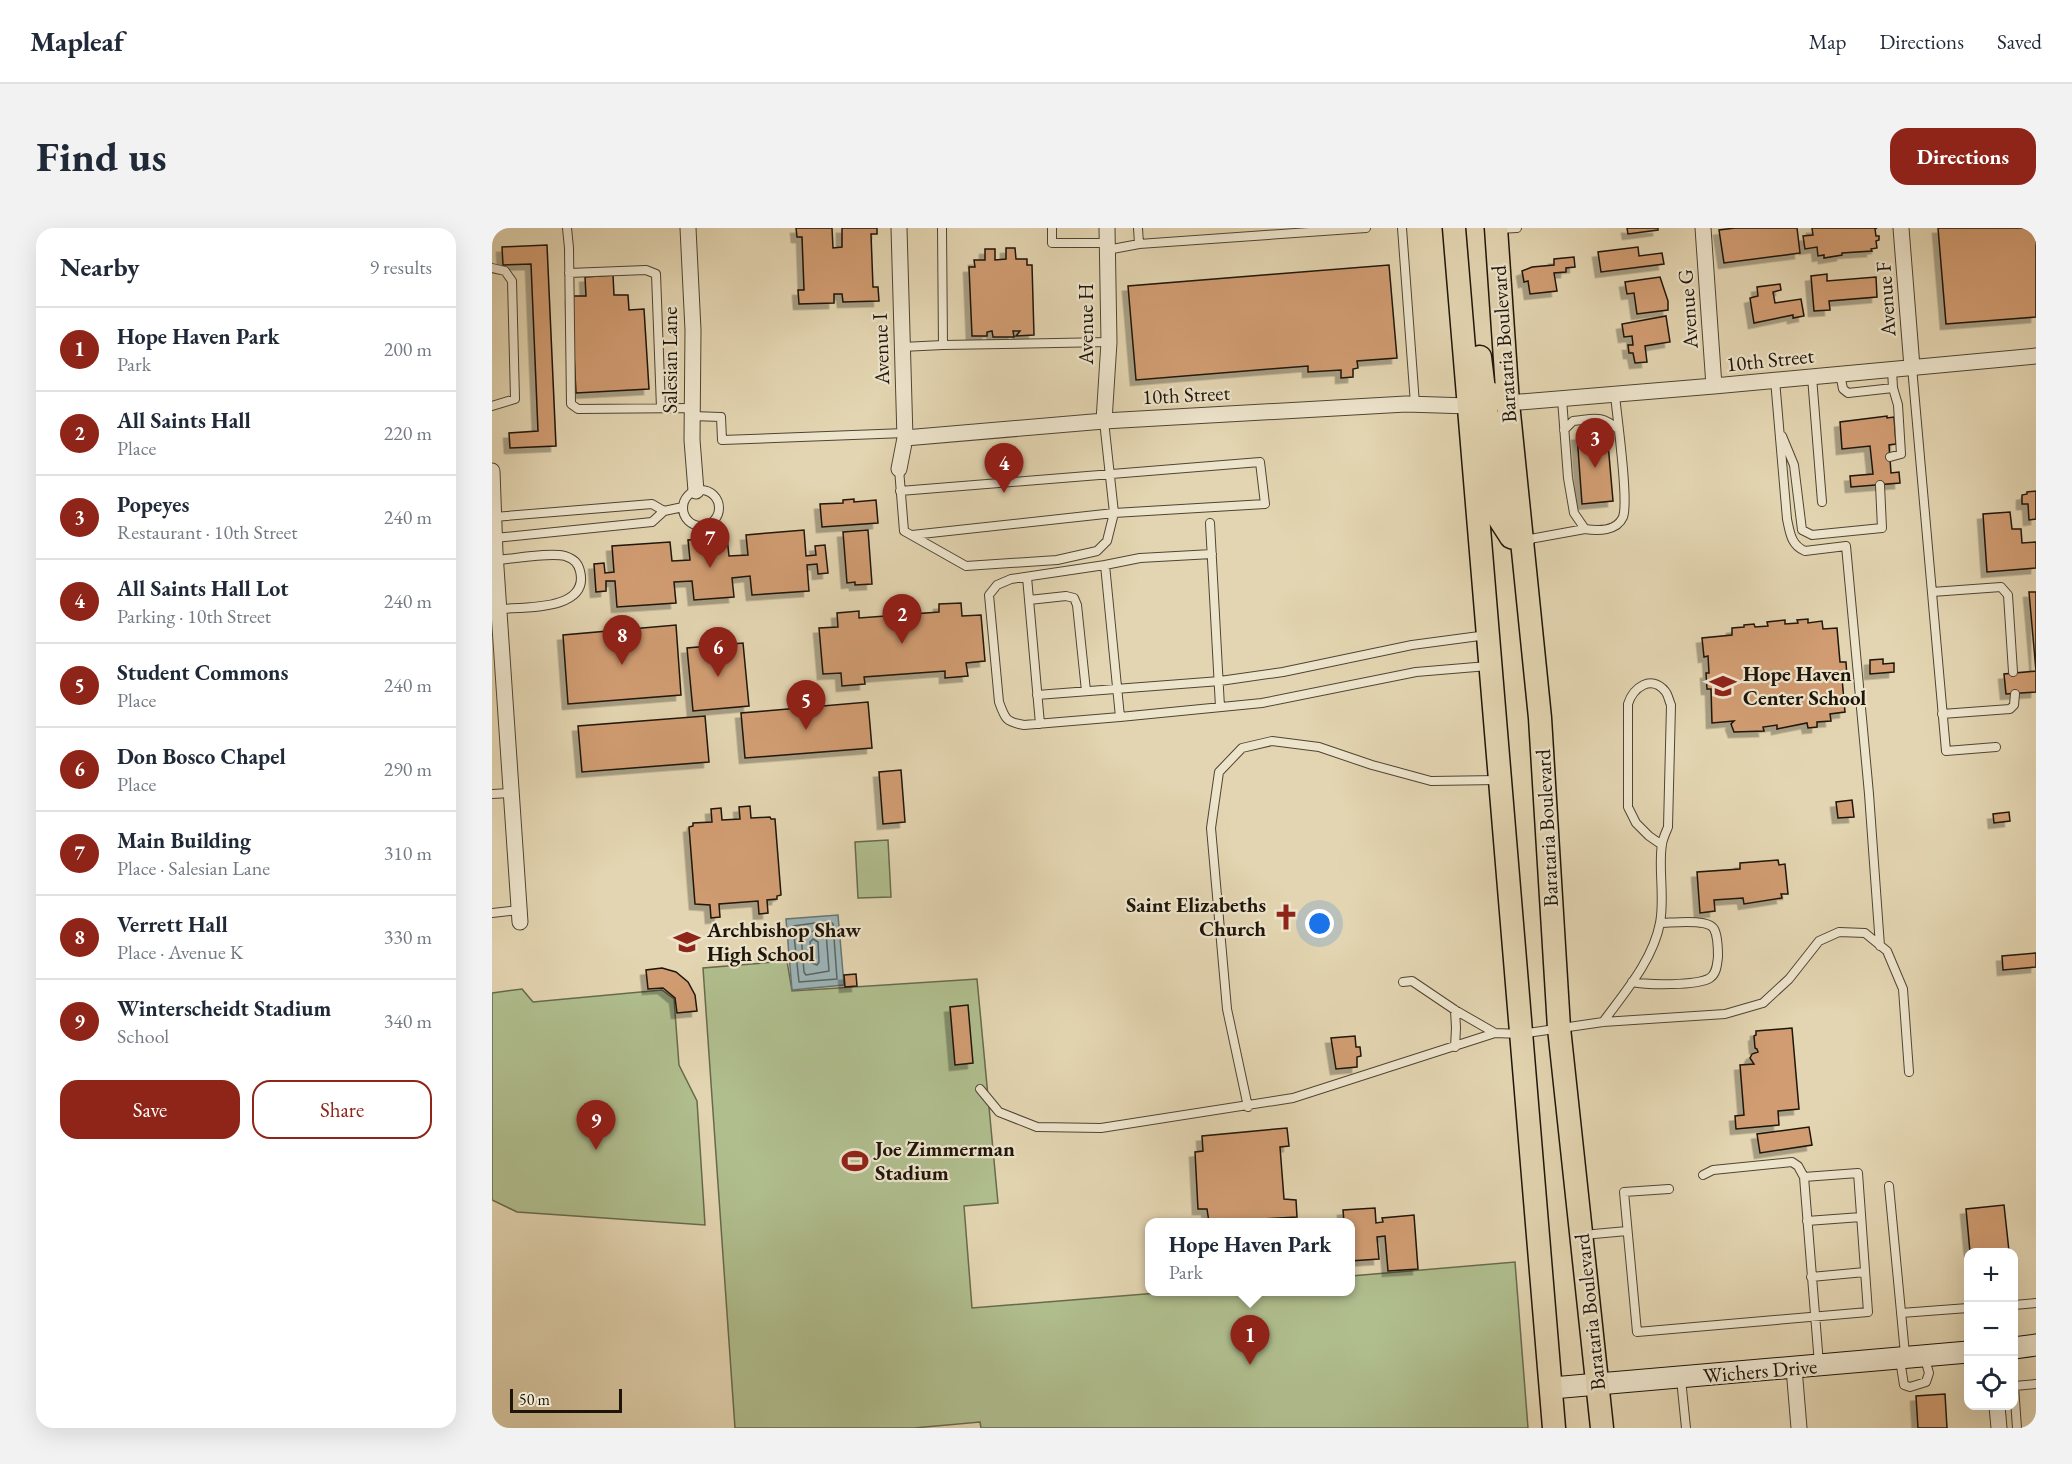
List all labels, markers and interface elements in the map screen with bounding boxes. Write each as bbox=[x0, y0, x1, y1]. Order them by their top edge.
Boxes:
text: Mapleaf bbox=[30, 23, 124, 59]
text: Map bbox=[1809, 28, 1846, 55]
text: Directions bbox=[1879, 28, 1964, 55]
text: Saved bbox=[1997, 28, 2042, 55]
button: Directions bbox=[1890, 128, 2036, 185]
text: Find us bbox=[36, 129, 167, 184]
text: Nearby bbox=[60, 250, 140, 284]
text: 9 results bbox=[369, 254, 432, 280]
street label: Avenue F bbox=[1869, 260, 1902, 338]
street label: Barataria Boulevard bbox=[1485, 264, 1522, 424]
street label: Avenue G bbox=[1671, 268, 1704, 351]
street label: Avenue H bbox=[1072, 283, 1099, 366]
street label: Salesian Lane bbox=[656, 307, 683, 413]
street label: Avenue I bbox=[866, 313, 895, 386]
text: Hope Haven Park bbox=[117, 322, 280, 351]
text: 1 bbox=[74, 336, 85, 362]
text: 200 m bbox=[384, 336, 432, 362]
street label: 10th Street bbox=[1725, 341, 1815, 378]
text: Park bbox=[117, 351, 151, 377]
street label: 10th Street bbox=[1141, 379, 1231, 410]
text: All Saints Hall bbox=[117, 406, 251, 435]
pin: 3 bbox=[1576, 418, 1614, 468]
text: 2 bbox=[74, 420, 85, 446]
text: 220 m bbox=[384, 420, 432, 446]
text: Place bbox=[117, 435, 156, 461]
pin: 4 bbox=[984, 444, 1024, 493]
text: Popeyes bbox=[117, 490, 189, 519]
text: 3 bbox=[74, 504, 85, 530]
text: 240 m bbox=[384, 504, 432, 530]
pin: 7 bbox=[690, 518, 730, 568]
text: Restaurant · 10th Street bbox=[117, 519, 298, 545]
text: All Saints Hall Lot bbox=[117, 574, 288, 603]
text: 4 bbox=[74, 588, 85, 614]
text: 240 m bbox=[384, 588, 432, 614]
pin: 2 bbox=[882, 594, 922, 644]
text: Parking · 10th Street bbox=[117, 603, 271, 629]
pin: 8 bbox=[602, 616, 642, 665]
pin: 6 bbox=[698, 628, 738, 677]
text: Student Commons bbox=[117, 658, 288, 687]
place label: Hope Haven Center School bbox=[1743, 660, 1866, 711]
school or university icon: Hope Haven Center School bbox=[1708, 671, 1738, 701]
text: 5 bbox=[74, 672, 85, 698]
text: 240 m bbox=[384, 672, 432, 698]
pin: 5 bbox=[786, 680, 826, 730]
text: Place bbox=[117, 687, 156, 713]
text: Don Bosco Chapel bbox=[117, 742, 286, 771]
street label: Barataria Boulevard bbox=[1529, 748, 1564, 907]
text: 6 bbox=[74, 756, 85, 782]
text: 290 m bbox=[384, 756, 432, 782]
text: Place bbox=[117, 771, 156, 797]
text: Main Building bbox=[117, 826, 251, 855]
text: 7 bbox=[74, 840, 85, 866]
text: 310 m bbox=[384, 840, 432, 866]
text: Place · Salesian Lane bbox=[117, 855, 270, 881]
place label: Saint Elizabeths Church bbox=[1126, 891, 1266, 942]
church icon: Saint Elizabeths Church bbox=[1271, 902, 1301, 932]
your location bbox=[1305, 909, 1334, 938]
text: Verrett Hall bbox=[117, 910, 228, 939]
place label: Archbishop Shaw High School bbox=[706, 916, 861, 967]
text: 8 bbox=[74, 924, 85, 950]
text: 330 m bbox=[384, 924, 432, 950]
school or university icon: Archbishop Shaw High School bbox=[672, 927, 702, 957]
text: Place · Avenue K bbox=[117, 939, 243, 965]
text: Winterscheidt Stadium bbox=[117, 994, 331, 1023]
text: 9 bbox=[74, 1008, 85, 1034]
text: 340 m bbox=[384, 1008, 432, 1034]
text: School bbox=[117, 1023, 169, 1049]
button: Save bbox=[60, 1080, 240, 1139]
button: Share bbox=[252, 1080, 432, 1139]
pin: 9 bbox=[576, 1100, 616, 1150]
place label: Joe Zimmerman Stadium bbox=[873, 1135, 1015, 1186]
sports icon: Joe Zimmerman Stadium bbox=[840, 1146, 870, 1176]
popup bbox=[1145, 1218, 1355, 1296]
text: Hope Haven Park bbox=[1169, 1230, 1331, 1259]
street label: Barataria Boulevard bbox=[1568, 1232, 1611, 1392]
map controls bbox=[1964, 1248, 2018, 1410]
button: + bbox=[1964, 1248, 2018, 1302]
text: Park bbox=[1169, 1259, 1203, 1285]
button: − bbox=[1964, 1302, 2018, 1356]
pin: 1 bbox=[1230, 1316, 1269, 1365]
street label: Wichers Drive bbox=[1702, 1352, 1818, 1389]
button: locate bbox=[1964, 1356, 2018, 1410]
scale bar bbox=[510, 1386, 622, 1414]
text: 50 m bbox=[519, 1389, 550, 1410]

